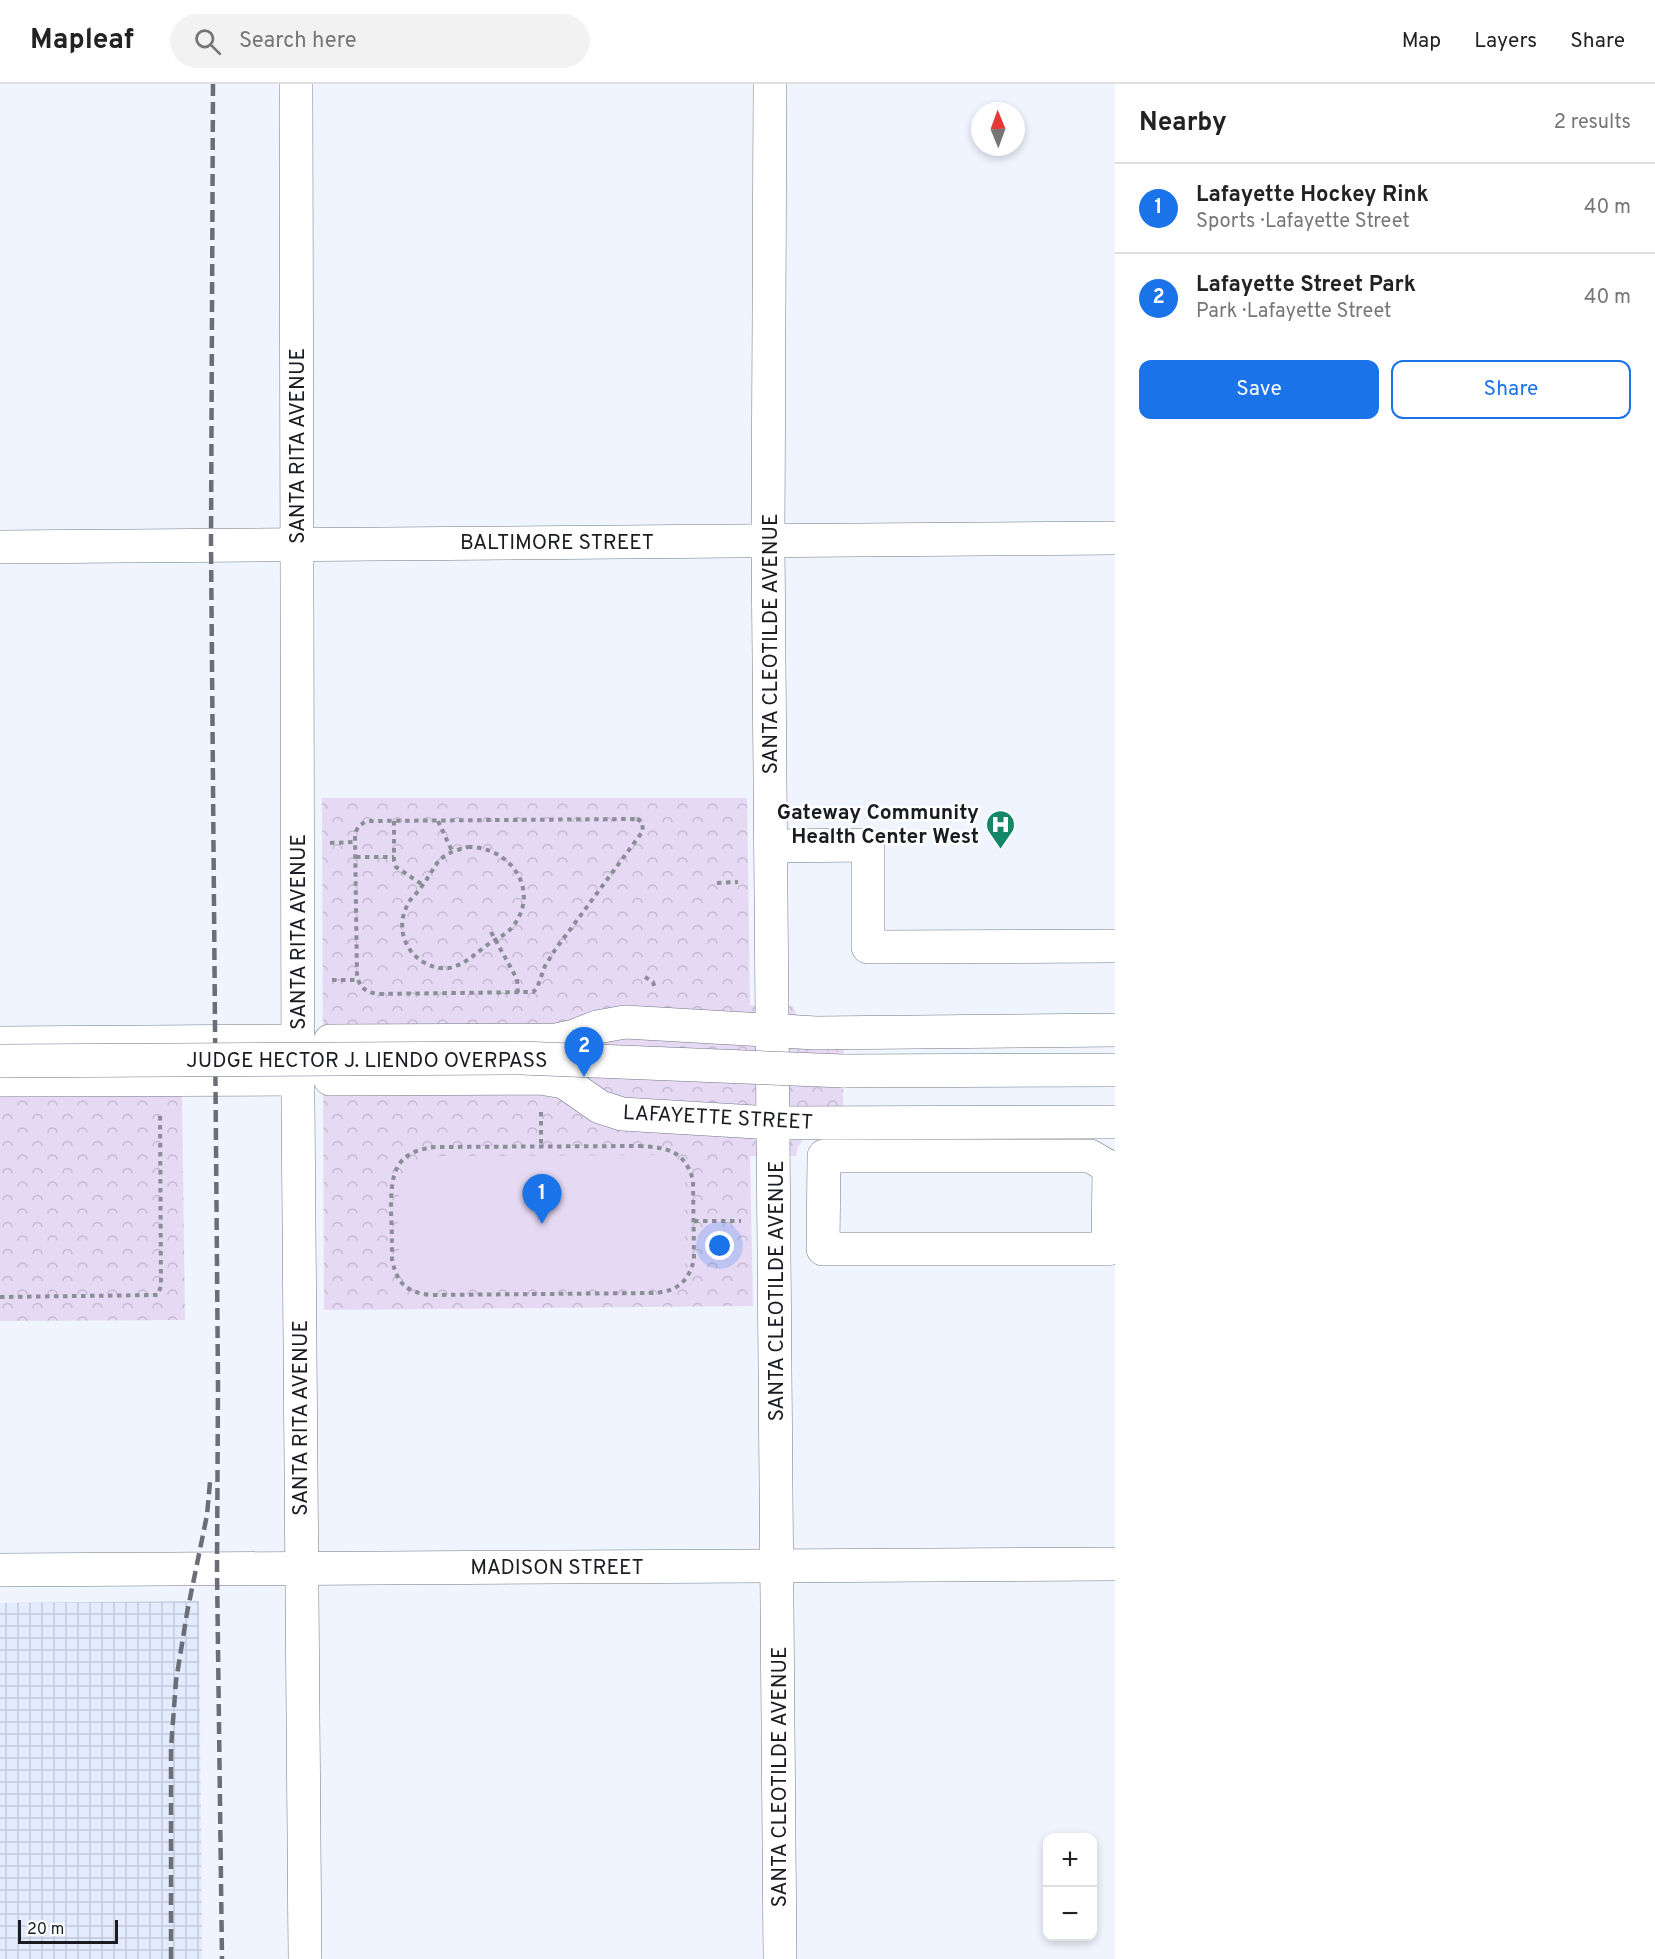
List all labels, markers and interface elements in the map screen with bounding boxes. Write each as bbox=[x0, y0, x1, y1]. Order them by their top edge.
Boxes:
search box bbox=[170, 14, 590, 68]
text: Mapleaf bbox=[30, 23, 134, 59]
icon: search bbox=[191, 25, 224, 58]
text: Search here bbox=[239, 28, 357, 55]
text: Map bbox=[1402, 28, 1441, 55]
text: Layers bbox=[1474, 28, 1537, 55]
text: Share bbox=[1570, 28, 1625, 55]
north arrow bbox=[971, 102, 1025, 156]
text: Nearby bbox=[1139, 107, 1227, 140]
text: 2 results bbox=[1554, 110, 1631, 136]
text: Lafayette Hockey Rink bbox=[1196, 182, 1429, 209]
text: 1 bbox=[1155, 195, 1163, 221]
text: 40 m bbox=[1584, 195, 1631, 221]
text: Sports · Lafayette Street bbox=[1196, 209, 1410, 235]
text: Lafayette Street Park bbox=[1196, 272, 1416, 299]
text: 2 bbox=[1152, 285, 1165, 311]
text: 40 m bbox=[1584, 285, 1631, 311]
text: Park · Lafayette Street bbox=[1196, 299, 1392, 325]
street label: SANTA RITA AVENUE bbox=[285, 348, 312, 544]
button: Save bbox=[1139, 360, 1379, 419]
button: Share bbox=[1391, 360, 1631, 419]
street label: SANTA CLEOTILDE AVENUE bbox=[758, 513, 785, 775]
street label: BALTIMORE STREET bbox=[460, 530, 654, 557]
place label: Gateway Community Health Center West bbox=[777, 800, 979, 851]
hospital icon: Gateway Community Health Center West bbox=[984, 808, 1016, 850]
street label: SANTA RITA AVENUE bbox=[286, 834, 313, 1030]
pin: 2 bbox=[564, 1028, 604, 1077]
street label: JUDGE HECTOR J. LIENDO OVERPASS bbox=[186, 1048, 548, 1075]
street label: LAFAYETTE STREET bbox=[622, 1100, 814, 1137]
street label: SANTA CLEOTILDE AVENUE bbox=[764, 1160, 791, 1422]
pin: 1 bbox=[522, 1174, 562, 1224]
your location bbox=[705, 1231, 734, 1260]
street label: SANTA RITA AVENUE bbox=[288, 1320, 315, 1516]
street label: MADISON STREET bbox=[470, 1555, 644, 1582]
street label: SANTA CLEOTILDE AVENUE bbox=[767, 1646, 794, 1908]
map controls bbox=[1043, 1833, 1097, 1941]
button: + bbox=[1043, 1833, 1097, 1887]
button: − bbox=[1043, 1887, 1097, 1941]
scale bar bbox=[18, 1917, 118, 1944]
text: 20 m bbox=[27, 1920, 64, 1940]

